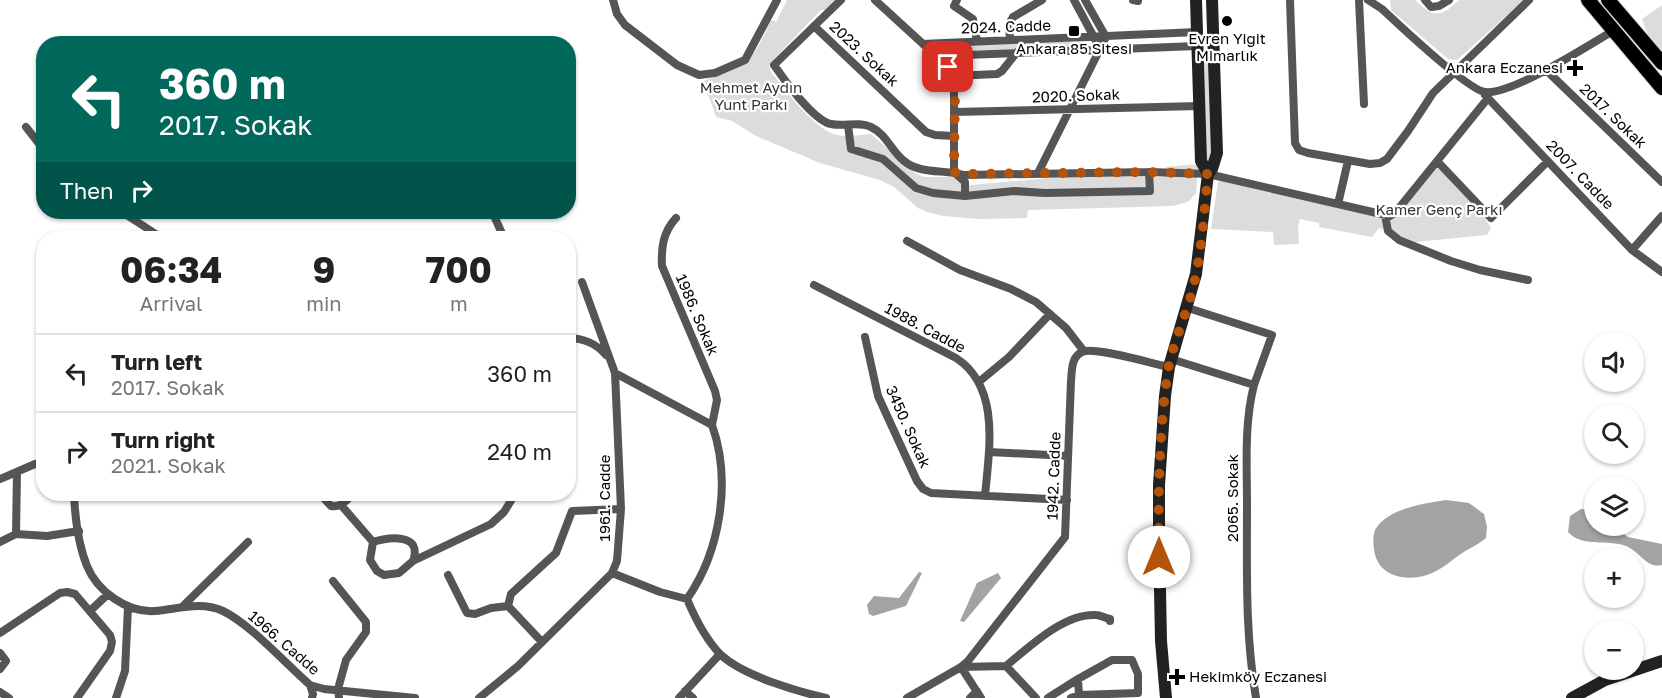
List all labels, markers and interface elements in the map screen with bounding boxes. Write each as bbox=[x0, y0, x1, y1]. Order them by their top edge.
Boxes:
marker: Evren Yiğit Mimarlık bbox=[1220, 14, 1234, 28]
street label: 2024. Cadde bbox=[961, 15, 1052, 37]
street label: 2023. Sokak bbox=[827, 17, 903, 90]
marker: Ankara 85 Sitesi bbox=[1067, 24, 1081, 38]
place label: Evren Yiğit Mimarlık bbox=[1188, 29, 1266, 64]
place label: Ankara 85 Sitesi bbox=[1016, 39, 1132, 57]
pin bbox=[922, 41, 973, 92]
icon: arrive bbox=[931, 50, 964, 83]
text: 360 m bbox=[159, 58, 286, 108]
place label: Ankara Eczanesi bbox=[1446, 58, 1563, 76]
icon: left bbox=[60, 60, 138, 138]
marker: Ankara Eczanesi bbox=[1568, 61, 1582, 75]
park label: Mehmet Aydın Yunt Parkı bbox=[700, 78, 802, 113]
street label: 2017. Sokak bbox=[1577, 79, 1651, 152]
street label: 2020. Sokak bbox=[1032, 84, 1121, 106]
text: 2017. Sokak bbox=[159, 109, 313, 141]
street label: 2007. Cadde bbox=[1543, 136, 1618, 213]
icon: right bbox=[125, 174, 158, 207]
text: Then bbox=[60, 177, 113, 204]
park label: Kamer Genç Parkı bbox=[1375, 200, 1503, 218]
text: 06:34 bbox=[120, 248, 222, 291]
text: 9 bbox=[312, 248, 335, 291]
text: 700 bbox=[426, 248, 492, 291]
street label: 1986. Sokak bbox=[673, 271, 723, 359]
text: Arrival bbox=[140, 291, 202, 315]
text: min bbox=[306, 291, 342, 315]
text: m bbox=[450, 291, 468, 315]
street label: 1988. Cadde bbox=[882, 298, 969, 356]
map controls bbox=[1584, 332, 1644, 680]
button: sound bbox=[1584, 332, 1644, 392]
text: Turn left bbox=[111, 348, 202, 375]
icon: left bbox=[60, 357, 93, 390]
text: 360 m bbox=[487, 360, 552, 387]
text: 2017. Sokak bbox=[111, 375, 225, 399]
street label: 3450. Sokak bbox=[883, 383, 935, 471]
button: search bbox=[1584, 404, 1644, 464]
text: Turn right bbox=[111, 426, 215, 453]
street label: 1942. Cadde bbox=[1042, 431, 1064, 520]
icon: right bbox=[60, 435, 93, 468]
text: 240 m bbox=[487, 438, 552, 465]
text: 2021. Sokak bbox=[111, 453, 226, 477]
street label: 1961. Cadde bbox=[595, 454, 613, 541]
street label: 2065. Sokak bbox=[1223, 454, 1241, 542]
button: layers bbox=[1584, 476, 1644, 536]
position arrow bbox=[1127, 525, 1191, 589]
button: + bbox=[1584, 548, 1644, 608]
street label: 1966. Cadde bbox=[245, 606, 324, 678]
button: − bbox=[1584, 620, 1644, 680]
place label: Hekimköy Eczanesi bbox=[1189, 667, 1327, 685]
marker: Hekimköy Eczanesi bbox=[1170, 670, 1184, 684]

